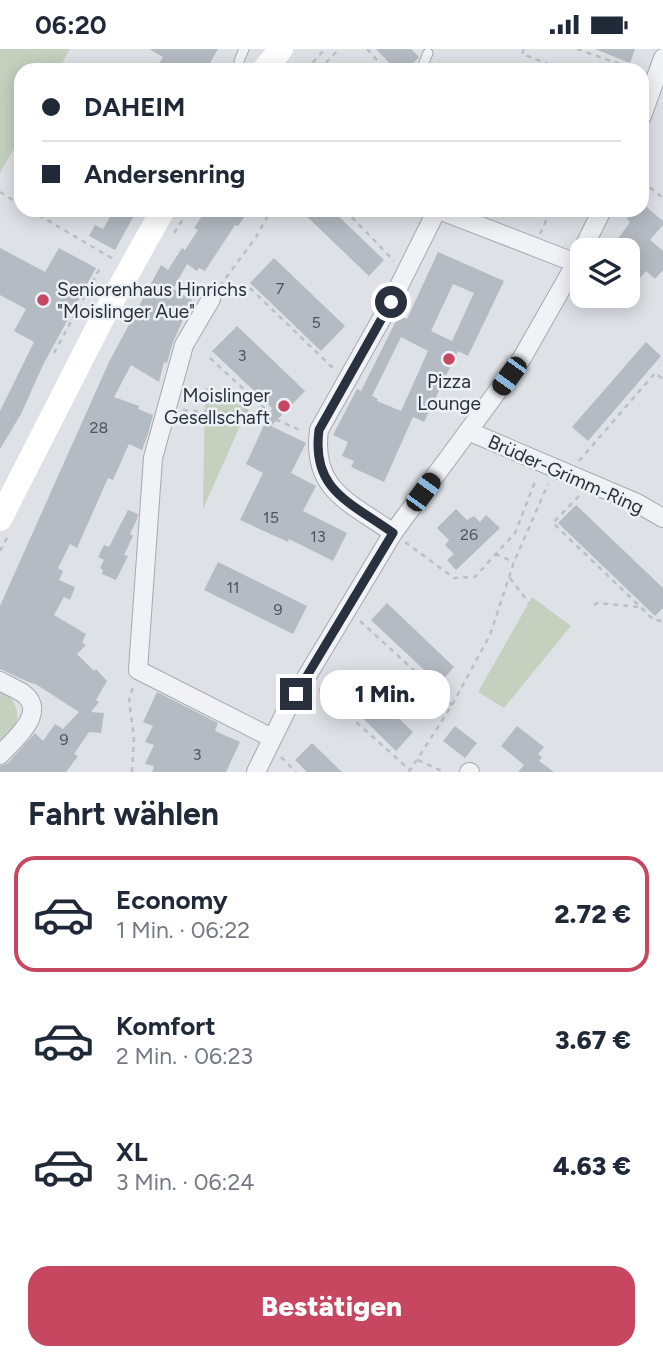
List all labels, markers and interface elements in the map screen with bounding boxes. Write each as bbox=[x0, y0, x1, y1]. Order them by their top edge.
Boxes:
text: 06:20 bbox=[35, 9, 107, 41]
text: DAHEIM bbox=[84, 91, 185, 123]
text: Andersenring bbox=[84, 158, 245, 190]
map controls bbox=[570, 238, 640, 308]
button: layers bbox=[570, 238, 640, 308]
place label: Seniorenhaus Hinrichs "Moislinger Aue" bbox=[57, 278, 247, 323]
house number: 7 bbox=[276, 279, 285, 298]
route start bbox=[375, 286, 407, 318]
marker: Seniorenhaus Hinrichs "Moislinger Aue" bbox=[35, 292, 51, 308]
house number: 5 bbox=[311, 313, 321, 332]
house number: 3 bbox=[238, 346, 246, 365]
marker: Pizza Lounge bbox=[441, 351, 457, 367]
car bbox=[489, 353, 530, 399]
place label: Pizza Lounge bbox=[417, 370, 481, 415]
place label: Moislinger Gesellschaft bbox=[164, 384, 271, 429]
marker: Moislinger Gesellschaft bbox=[276, 398, 292, 414]
house number: 28 bbox=[90, 418, 108, 437]
street label: Brüder-Grimm-Ring bbox=[484, 430, 647, 519]
car bbox=[403, 469, 444, 515]
house number: 15 bbox=[263, 508, 279, 527]
house number: 26 bbox=[460, 525, 478, 544]
house number: 13 bbox=[310, 527, 326, 546]
house number: 11 bbox=[226, 578, 240, 597]
house number: 9 bbox=[273, 600, 283, 619]
callout: 1 Min. bbox=[320, 669, 450, 719]
route end bbox=[280, 678, 312, 710]
text: 1 Min. bbox=[355, 680, 415, 708]
house number: 9 bbox=[59, 730, 69, 749]
house number: 3 bbox=[193, 745, 201, 764]
text: Fahrt wählen bbox=[28, 795, 219, 833]
icon: car bbox=[32, 883, 95, 946]
text: Economy bbox=[116, 884, 228, 916]
text: 2.72 € bbox=[554, 898, 631, 930]
text: 1 Min. · 06:22 bbox=[116, 916, 250, 944]
icon: car bbox=[32, 1009, 95, 1072]
text: Komfort bbox=[116, 1010, 216, 1042]
text: 3.67 € bbox=[555, 1024, 631, 1056]
text: 2 Min. · 06:23 bbox=[116, 1042, 253, 1070]
icon: car bbox=[32, 1135, 95, 1198]
text: XL bbox=[116, 1136, 148, 1168]
text: 4.63 € bbox=[553, 1150, 631, 1182]
text: 3 Min. · 06:24 bbox=[116, 1168, 255, 1196]
button: Bestätigen bbox=[28, 1266, 635, 1346]

